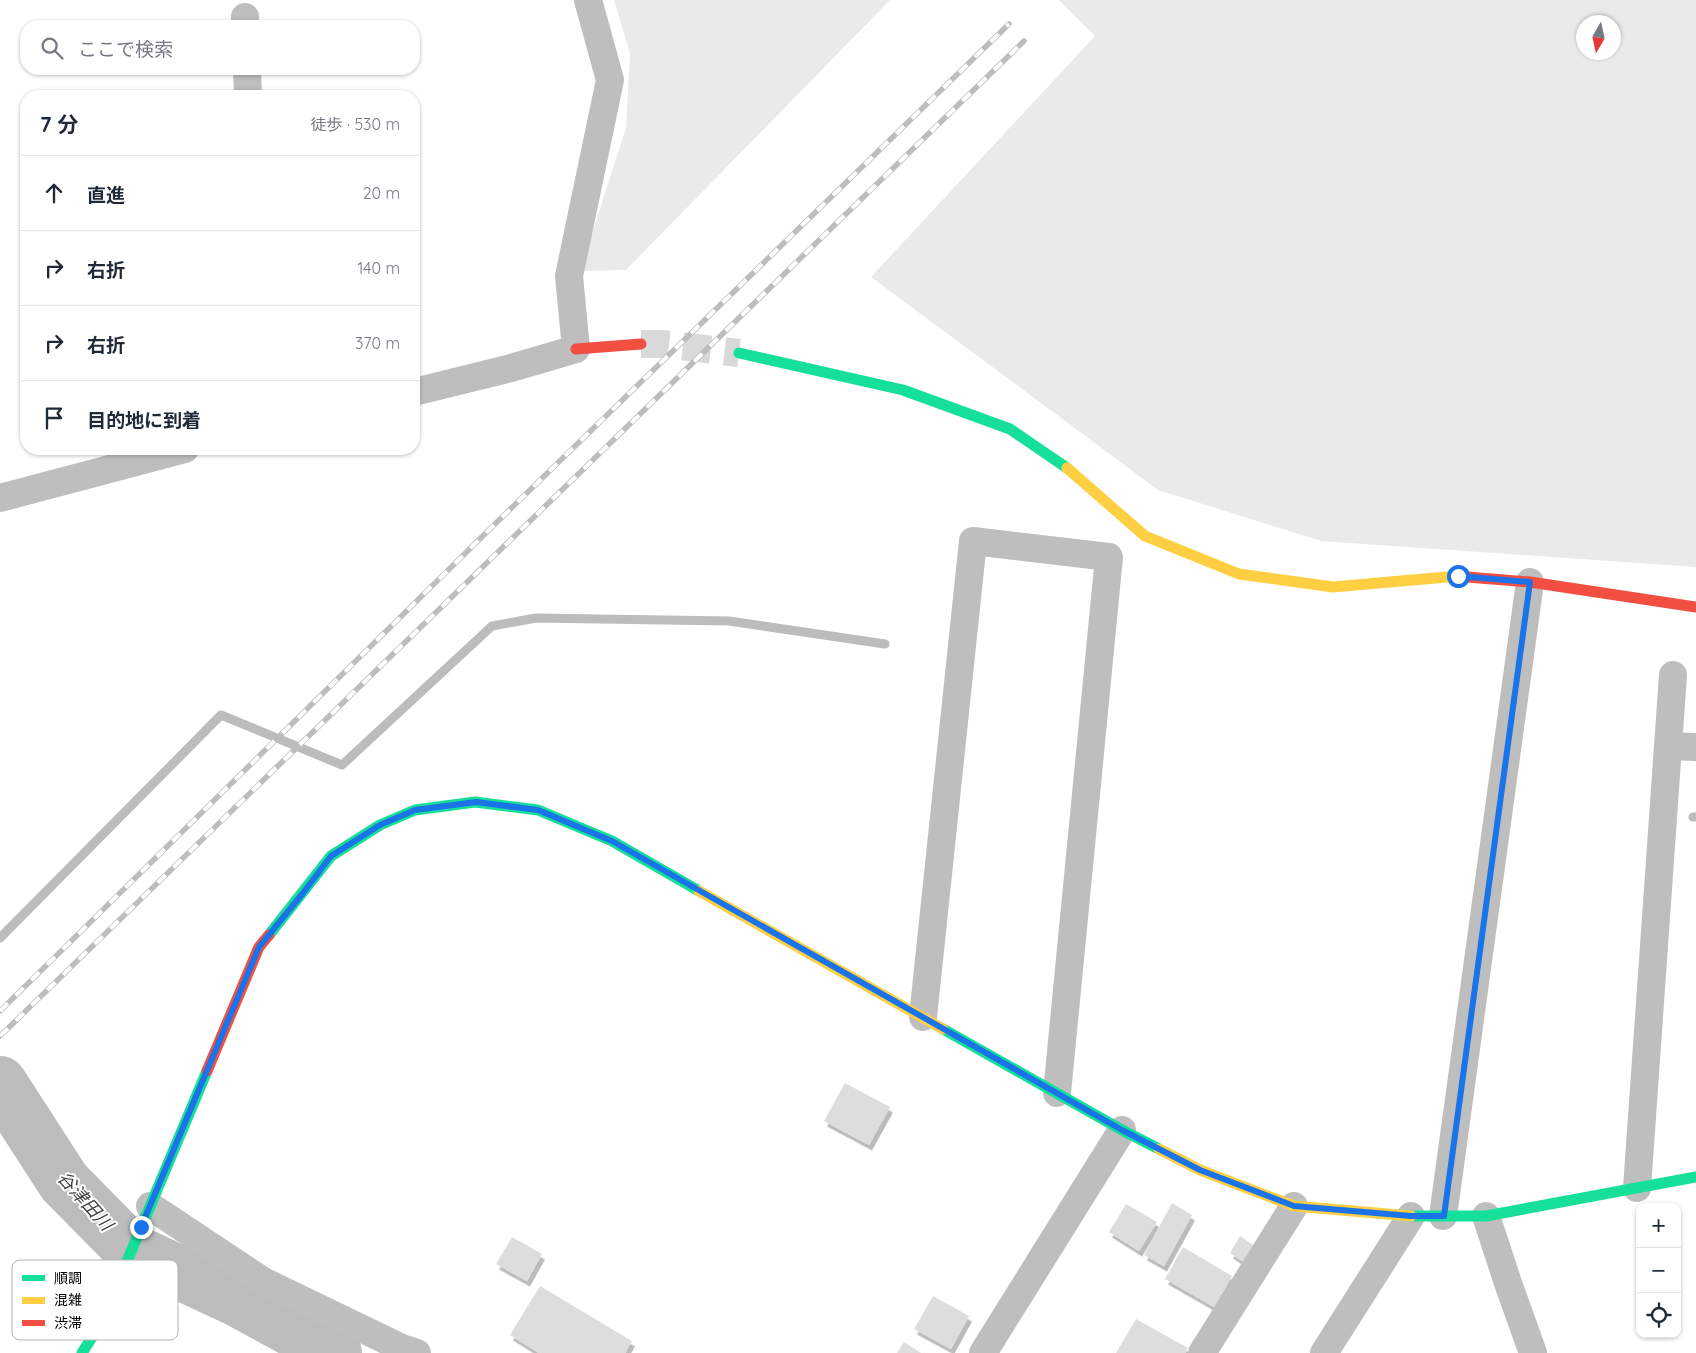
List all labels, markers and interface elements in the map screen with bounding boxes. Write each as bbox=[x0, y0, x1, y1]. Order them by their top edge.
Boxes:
north arrow bbox=[1576, 15, 1621, 60]
search box bbox=[20, 20, 420, 75]
icon: search bbox=[38, 34, 66, 62]
text: ここで検索 bbox=[78, 37, 173, 61]
text: 7 分 bbox=[40, 111, 78, 137]
text: 徒歩 · 530 m bbox=[311, 114, 400, 134]
icon: ahead bbox=[40, 179, 68, 207]
text: 直進 bbox=[87, 183, 125, 207]
text: 20 m bbox=[363, 183, 400, 203]
icon: right bbox=[40, 254, 68, 282]
text: 右折 bbox=[87, 258, 125, 282]
text: 140 m bbox=[357, 258, 400, 278]
icon: right bbox=[40, 329, 68, 357]
text: 右折 bbox=[87, 333, 125, 357]
text: 370 m bbox=[355, 333, 400, 353]
icon: arrive bbox=[40, 404, 68, 432]
text: 目的地に到着 bbox=[87, 408, 201, 432]
route start bbox=[1447, 565, 1470, 588]
water label: 谷津田川 bbox=[53, 1166, 119, 1237]
map controls bbox=[1636, 1203, 1681, 1338]
button: + bbox=[1636, 1203, 1681, 1248]
route end bbox=[130, 1216, 153, 1239]
button: − bbox=[1636, 1248, 1681, 1293]
legend bbox=[12, 1260, 178, 1340]
text: 順調 bbox=[54, 1269, 82, 1287]
text: 混雑 bbox=[54, 1291, 82, 1309]
button: locate bbox=[1636, 1293, 1681, 1338]
text: 渋滞 bbox=[54, 1314, 82, 1332]

